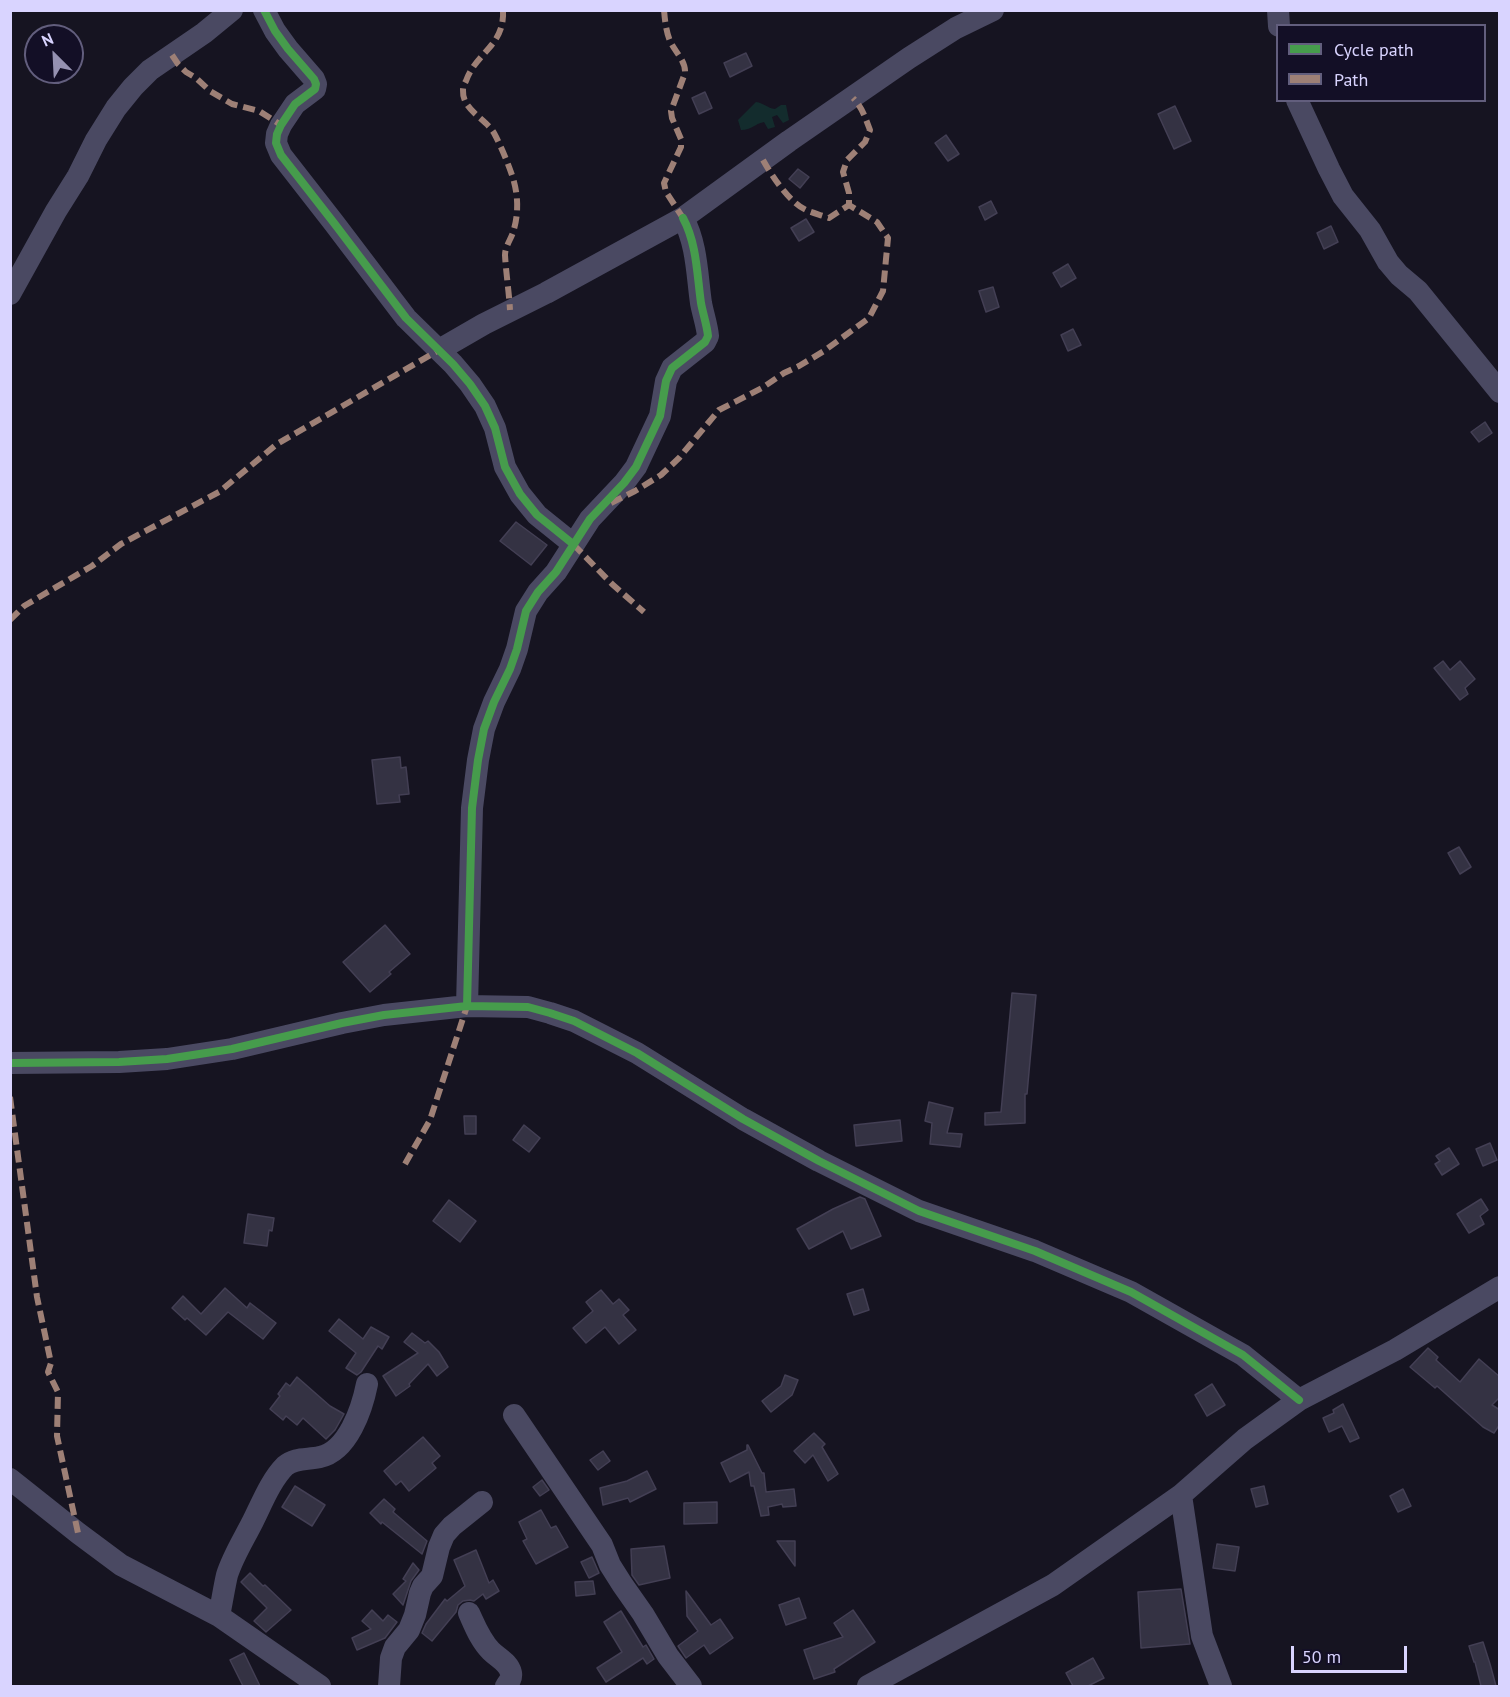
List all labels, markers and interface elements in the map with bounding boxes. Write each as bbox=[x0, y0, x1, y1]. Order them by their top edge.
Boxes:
north arrow bbox=[24, 24, 84, 84]
legend bbox=[1276, 24, 1486, 102]
text: N bbox=[39, 28, 56, 51]
text: Cycle path bbox=[1334, 38, 1414, 61]
text: Path bbox=[1334, 68, 1368, 91]
scale bar bbox=[1294, 1634, 1410, 1672]
text: 50 m bbox=[1302, 1645, 1341, 1668]

